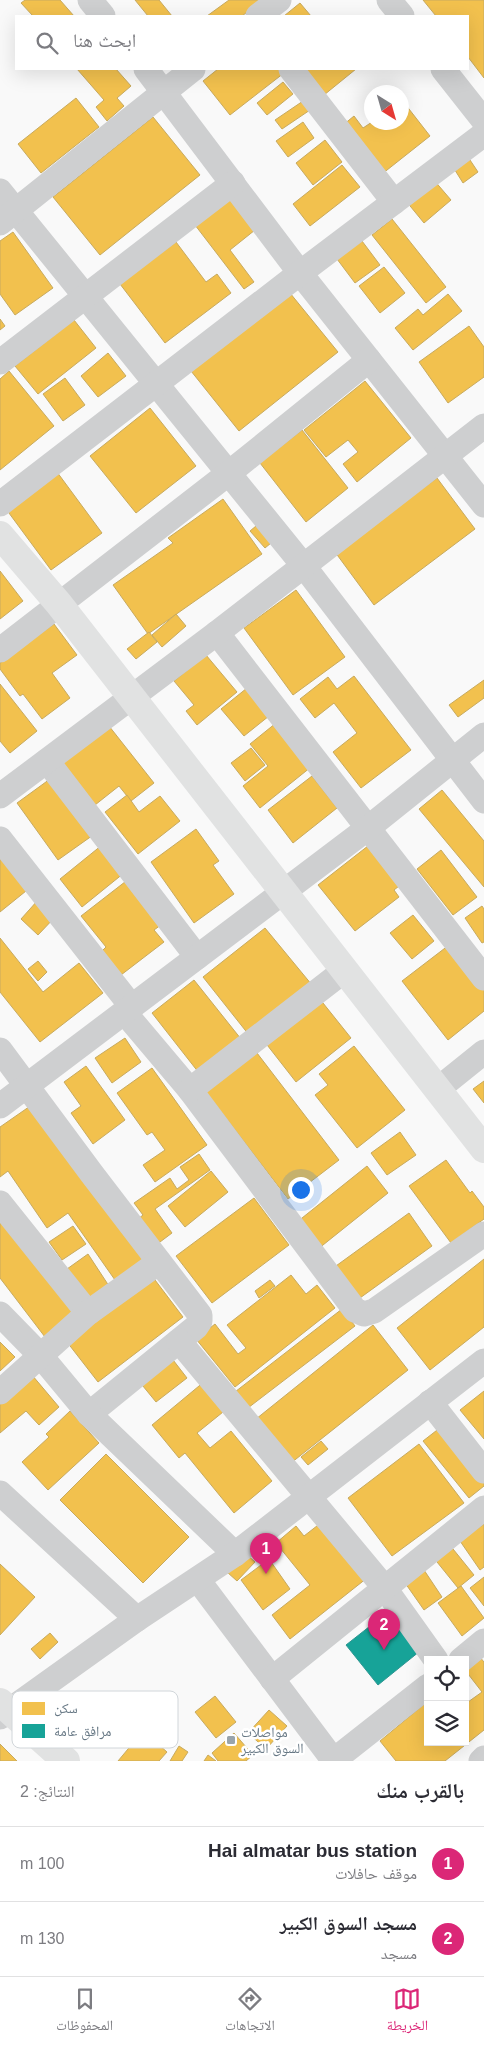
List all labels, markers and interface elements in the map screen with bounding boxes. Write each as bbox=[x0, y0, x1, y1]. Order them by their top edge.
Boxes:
search box bbox=[15, 15, 469, 70]
icon: search bbox=[33, 29, 61, 57]
text: ابحث هنا bbox=[73, 30, 136, 51]
north arrow bbox=[364, 85, 409, 130]
your location bbox=[288, 1177, 314, 1203]
pin: 1 bbox=[250, 1533, 282, 1574]
pin: 2 bbox=[368, 1609, 400, 1650]
map controls bbox=[424, 1656, 469, 1746]
button: locate bbox=[424, 1656, 469, 1701]
legend bbox=[12, 1691, 178, 1748]
text: سكن bbox=[54, 1700, 78, 1717]
button: layers bbox=[424, 1701, 469, 1746]
text: مرافق عامة bbox=[54, 1723, 111, 1741]
place label: مواصلات السوق الكبير bbox=[240, 1724, 304, 1757]
marker: مواصلات السوق الكبير bbox=[225, 1734, 237, 1746]
text: بالقرب منك bbox=[376, 1779, 464, 1802]
text: النتائج: 2 bbox=[20, 1783, 75, 1800]
text: Hai almatar bus station bbox=[208, 1840, 417, 1861]
text: 100 m bbox=[20, 1855, 64, 1872]
text: 1 bbox=[444, 1855, 452, 1872]
text: موقف حافلات bbox=[335, 1865, 417, 1882]
text: مسجد السوق الكبير bbox=[280, 1913, 417, 1934]
text: 130 m bbox=[20, 1930, 64, 1947]
text: 2 bbox=[444, 1930, 452, 1947]
text: مسجد bbox=[381, 1945, 417, 1962]
tab: المحفوظات bbox=[56, 1985, 113, 2039]
tab: الاتجاهات bbox=[225, 1985, 275, 2039]
tab: الخريطة bbox=[387, 1985, 428, 2039]

